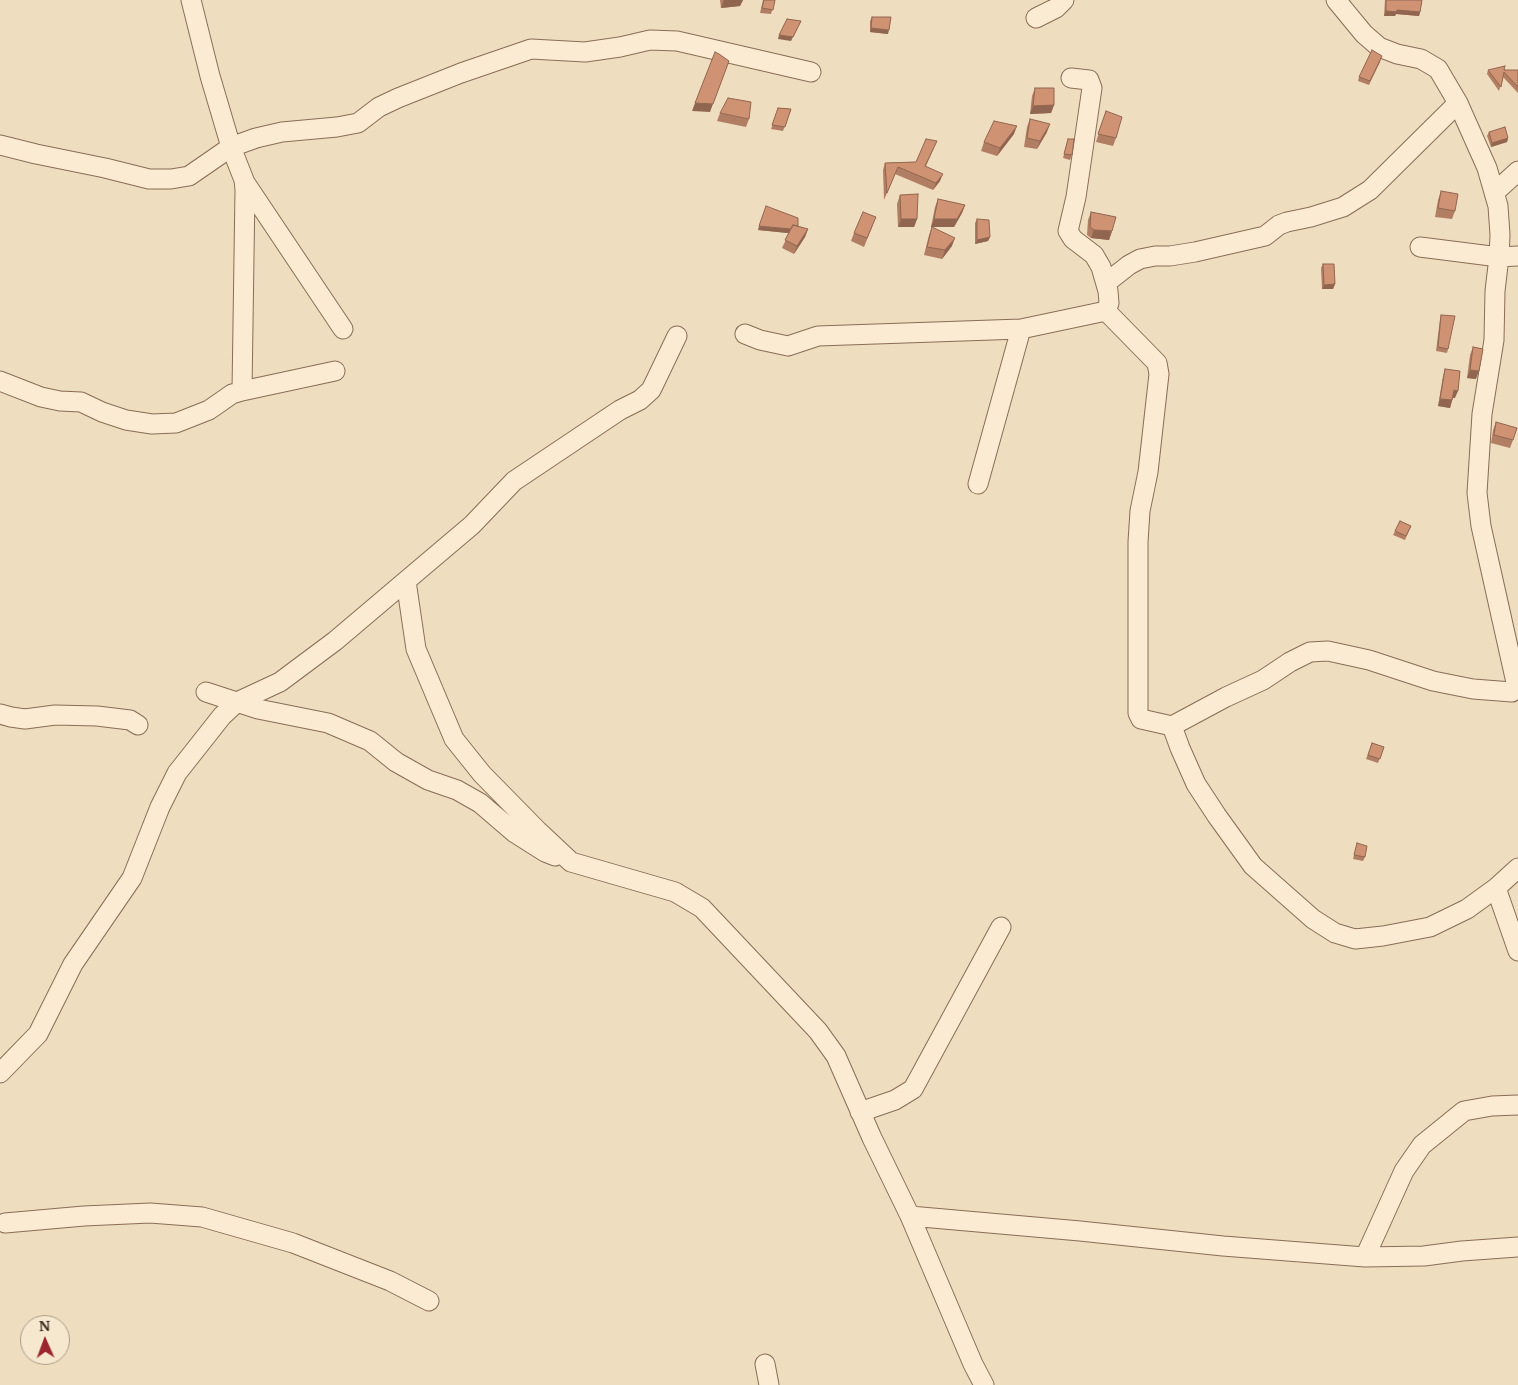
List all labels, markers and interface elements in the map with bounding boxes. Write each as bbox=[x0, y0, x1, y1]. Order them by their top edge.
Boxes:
north arrow bbox=[20, 1315, 70, 1365]
text: N bbox=[39, 1317, 50, 1335]

